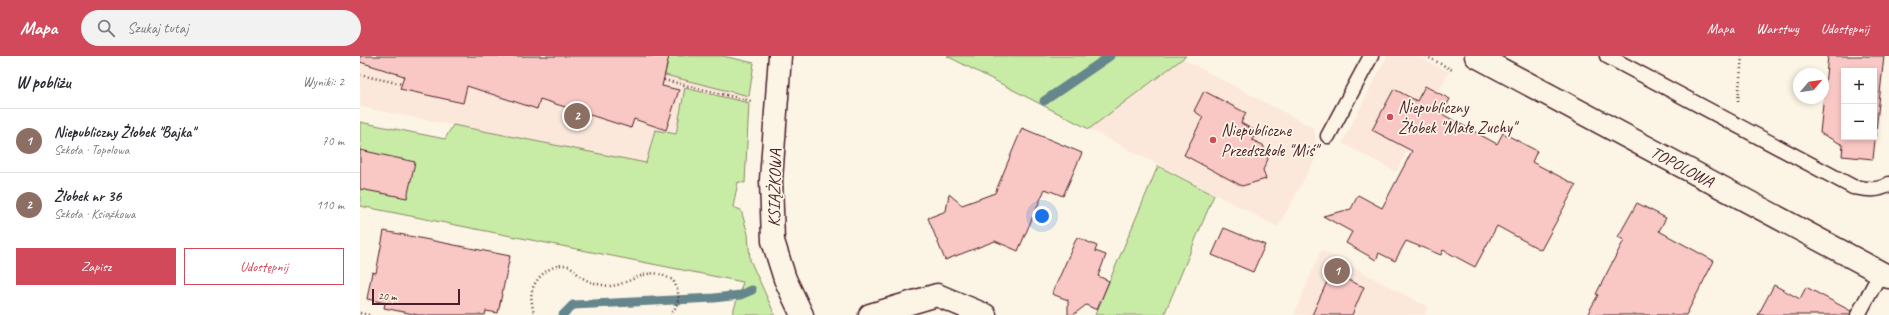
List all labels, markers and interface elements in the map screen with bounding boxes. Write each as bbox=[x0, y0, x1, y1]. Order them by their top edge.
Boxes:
search box bbox=[81, 10, 361, 46]
text: Mapa bbox=[20, 16, 57, 40]
icon: search bbox=[95, 17, 117, 39]
text: Szukaj tutaj bbox=[127, 19, 188, 38]
text: Mapa bbox=[1707, 20, 1734, 37]
text: Warstwy bbox=[1756, 20, 1799, 37]
text: Udostępnij bbox=[1821, 20, 1869, 37]
north arrow bbox=[1793, 68, 1829, 104]
map controls bbox=[1841, 68, 1877, 140]
button: + bbox=[1841, 68, 1877, 104]
text: W pobliżu bbox=[16, 72, 71, 93]
text: Wyniki: 2 bbox=[303, 74, 344, 90]
place label: Niepubliczny Żłobek "Małe Zuchy" bbox=[1398, 97, 1520, 138]
pin: 2 bbox=[564, 101, 590, 131]
button: − bbox=[1841, 104, 1877, 140]
marker: Niepubliczny Żłobek "Małe Zuchy" bbox=[1385, 112, 1395, 122]
place label: Niepubliczne Przedszkole "Miś" bbox=[1221, 120, 1322, 161]
text: Niepubliczny Żłobek "Bajka" bbox=[54, 123, 195, 142]
text: 1 bbox=[26, 133, 32, 149]
text: 70 m bbox=[322, 133, 344, 149]
marker: Niepubliczne Przedszkole "Miś" bbox=[1208, 135, 1218, 145]
text: Szkoła · Topolowa bbox=[54, 142, 129, 158]
street label: TOPOLOWA bbox=[1647, 142, 1718, 193]
street label: KSIĄŻKOWA bbox=[763, 148, 786, 227]
text: Żłobek nr 36 bbox=[54, 187, 121, 206]
text: 2 bbox=[26, 197, 32, 213]
text: 110 m bbox=[316, 197, 344, 213]
text: Szkoła · Książkowa bbox=[54, 206, 135, 222]
your location bbox=[1032, 206, 1052, 226]
button: Zapisz bbox=[16, 248, 176, 285]
button: Udostępnij bbox=[184, 248, 344, 285]
pin: 1 bbox=[1324, 256, 1350, 286]
scale bar bbox=[372, 287, 460, 306]
text: 20 m bbox=[378, 289, 397, 303]

